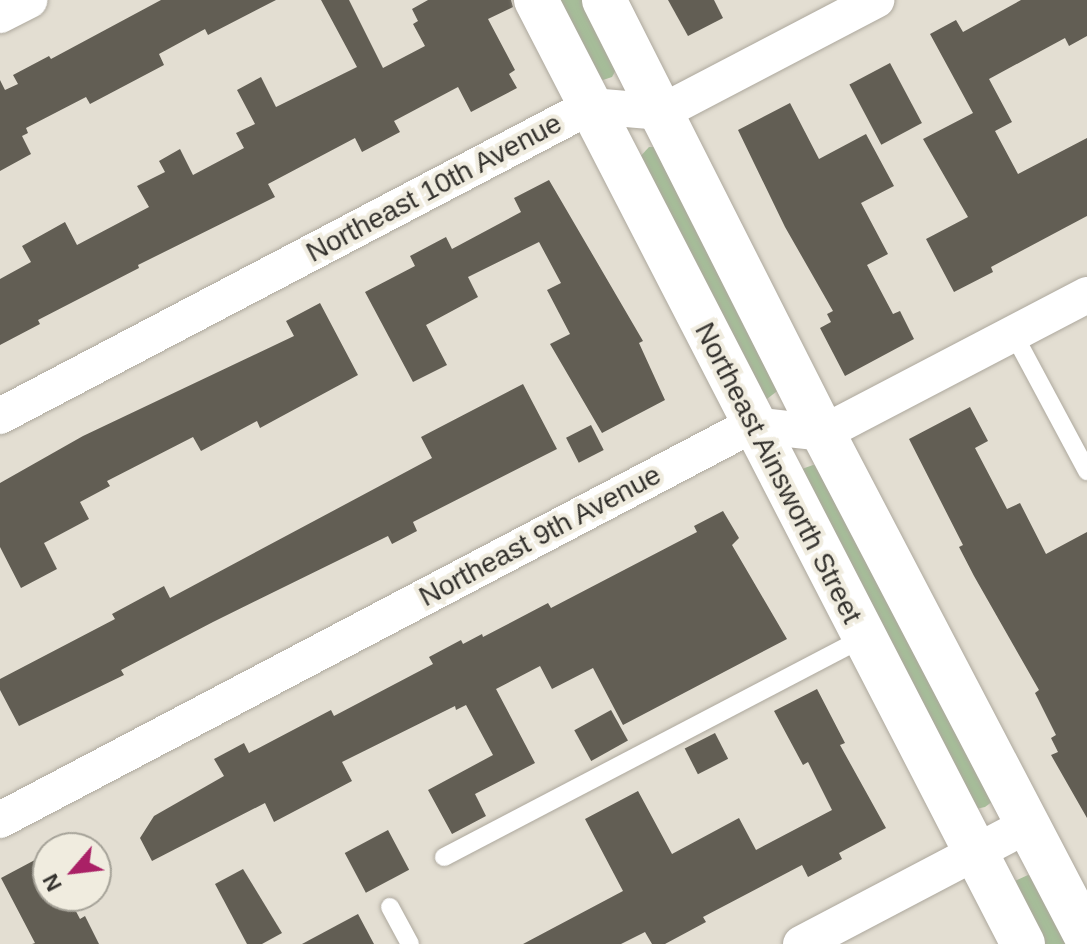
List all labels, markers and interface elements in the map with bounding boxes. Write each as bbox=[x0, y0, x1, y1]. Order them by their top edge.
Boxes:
street label: Northeast 10th Avenue bbox=[300, 106, 568, 270]
street label: Northeast Ainsworth Street bbox=[687, 316, 869, 630]
street label: Northeast 9th Avenue bbox=[413, 458, 667, 614]
north arrow bbox=[32, 832, 112, 912]
text: N bbox=[37, 870, 67, 895]

